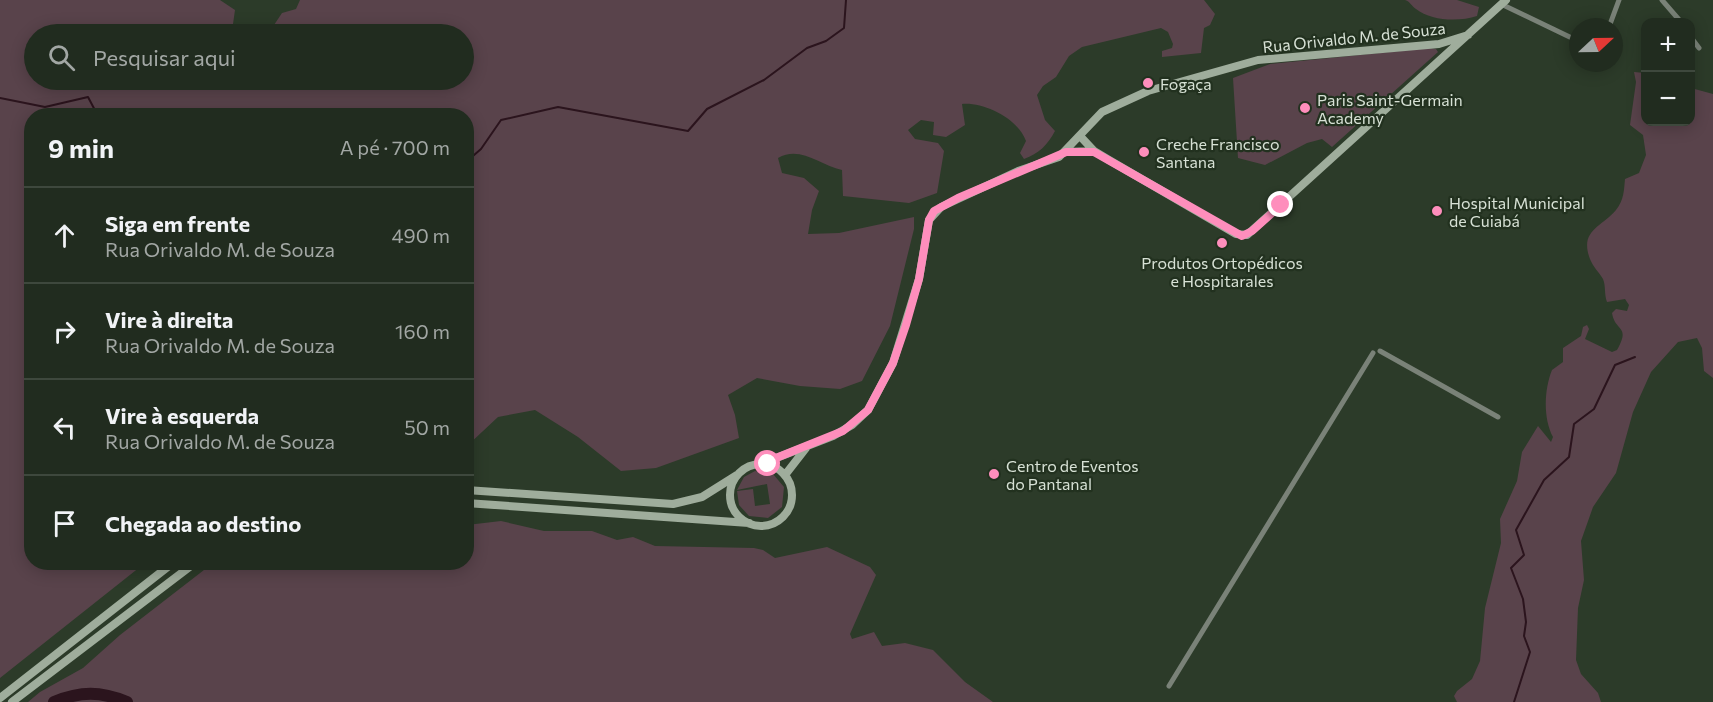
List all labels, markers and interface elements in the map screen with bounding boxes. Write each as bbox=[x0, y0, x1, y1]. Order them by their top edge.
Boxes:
street label: Rua Orivaldo M. de Souza bbox=[1261, 18, 1447, 56]
north arrow bbox=[1569, 18, 1623, 72]
map controls bbox=[1641, 18, 1695, 126]
button: + bbox=[1641, 18, 1695, 72]
search box bbox=[24, 24, 474, 90]
icon: search bbox=[45, 41, 78, 74]
text: Pesquisar aqui bbox=[93, 44, 236, 71]
button: − bbox=[1641, 72, 1695, 126]
place label: Fogaça bbox=[1160, 74, 1212, 93]
marker: Fogaça bbox=[1141, 76, 1155, 90]
place label: Paris Saint-Germain Academy bbox=[1317, 90, 1463, 127]
marker: Paris Saint-Germain Academy bbox=[1298, 101, 1312, 115]
text: 9 min bbox=[48, 132, 114, 163]
place label: Creche Francisco Santana bbox=[1156, 134, 1280, 171]
text: A pé · 700 m bbox=[340, 135, 450, 159]
marker: Creche Francisco Santana bbox=[1137, 145, 1151, 159]
route end bbox=[1267, 191, 1293, 217]
place label: Hospital Municipal de Cuiabá bbox=[1449, 193, 1585, 230]
marker: Hospital Municipal de Cuiabá bbox=[1430, 204, 1444, 218]
text: Siga em frente bbox=[105, 210, 250, 237]
icon: ahead bbox=[48, 219, 81, 252]
text: 490 m bbox=[392, 223, 450, 247]
marker: Produtos Ortopédicos e Hospitarales bbox=[1215, 236, 1229, 250]
text: Rua Orivaldo M. de Souza bbox=[105, 237, 335, 261]
place label: Produtos Ortopédicos e Hospitarales bbox=[1141, 253, 1303, 290]
text: Vire à direita bbox=[105, 306, 233, 333]
icon: right bbox=[48, 315, 81, 348]
text: 160 m bbox=[395, 319, 450, 343]
text: Rua Orivaldo M. de Souza bbox=[105, 333, 335, 357]
text: Vire à esquerda bbox=[105, 402, 259, 429]
icon: left bbox=[48, 411, 81, 444]
text: 50 m bbox=[404, 415, 450, 439]
text: Rua Orivaldo M. de Souza bbox=[105, 429, 335, 453]
route start bbox=[754, 450, 780, 476]
place label: Centro de Eventos do Pantanal bbox=[1006, 456, 1139, 493]
marker: Centro de Eventos do Pantanal bbox=[987, 467, 1001, 481]
icon: arrive bbox=[48, 507, 81, 540]
text: Chegada ao destino bbox=[105, 510, 301, 537]

